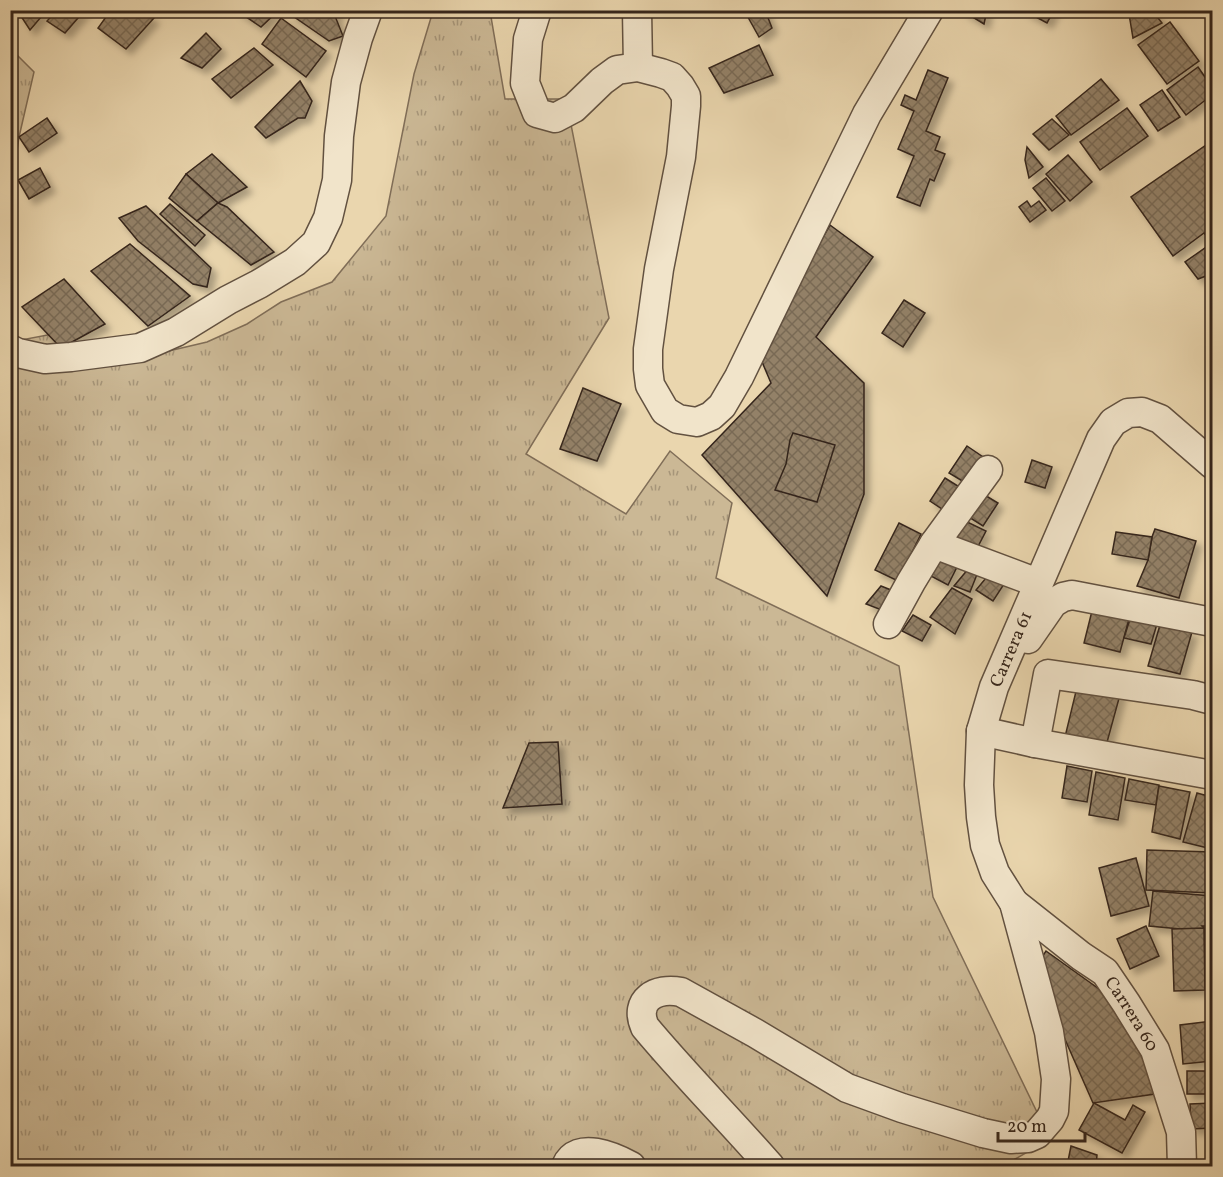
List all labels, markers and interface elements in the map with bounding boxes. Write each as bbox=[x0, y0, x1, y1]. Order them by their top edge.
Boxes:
street label: Carrera 61 bbox=[984, 608, 1039, 691]
street label: Carrera 60 bbox=[1098, 972, 1164, 1057]
scale bar bbox=[998, 1105, 1085, 1143]
text: 20 m bbox=[1007, 1115, 1047, 1140]

